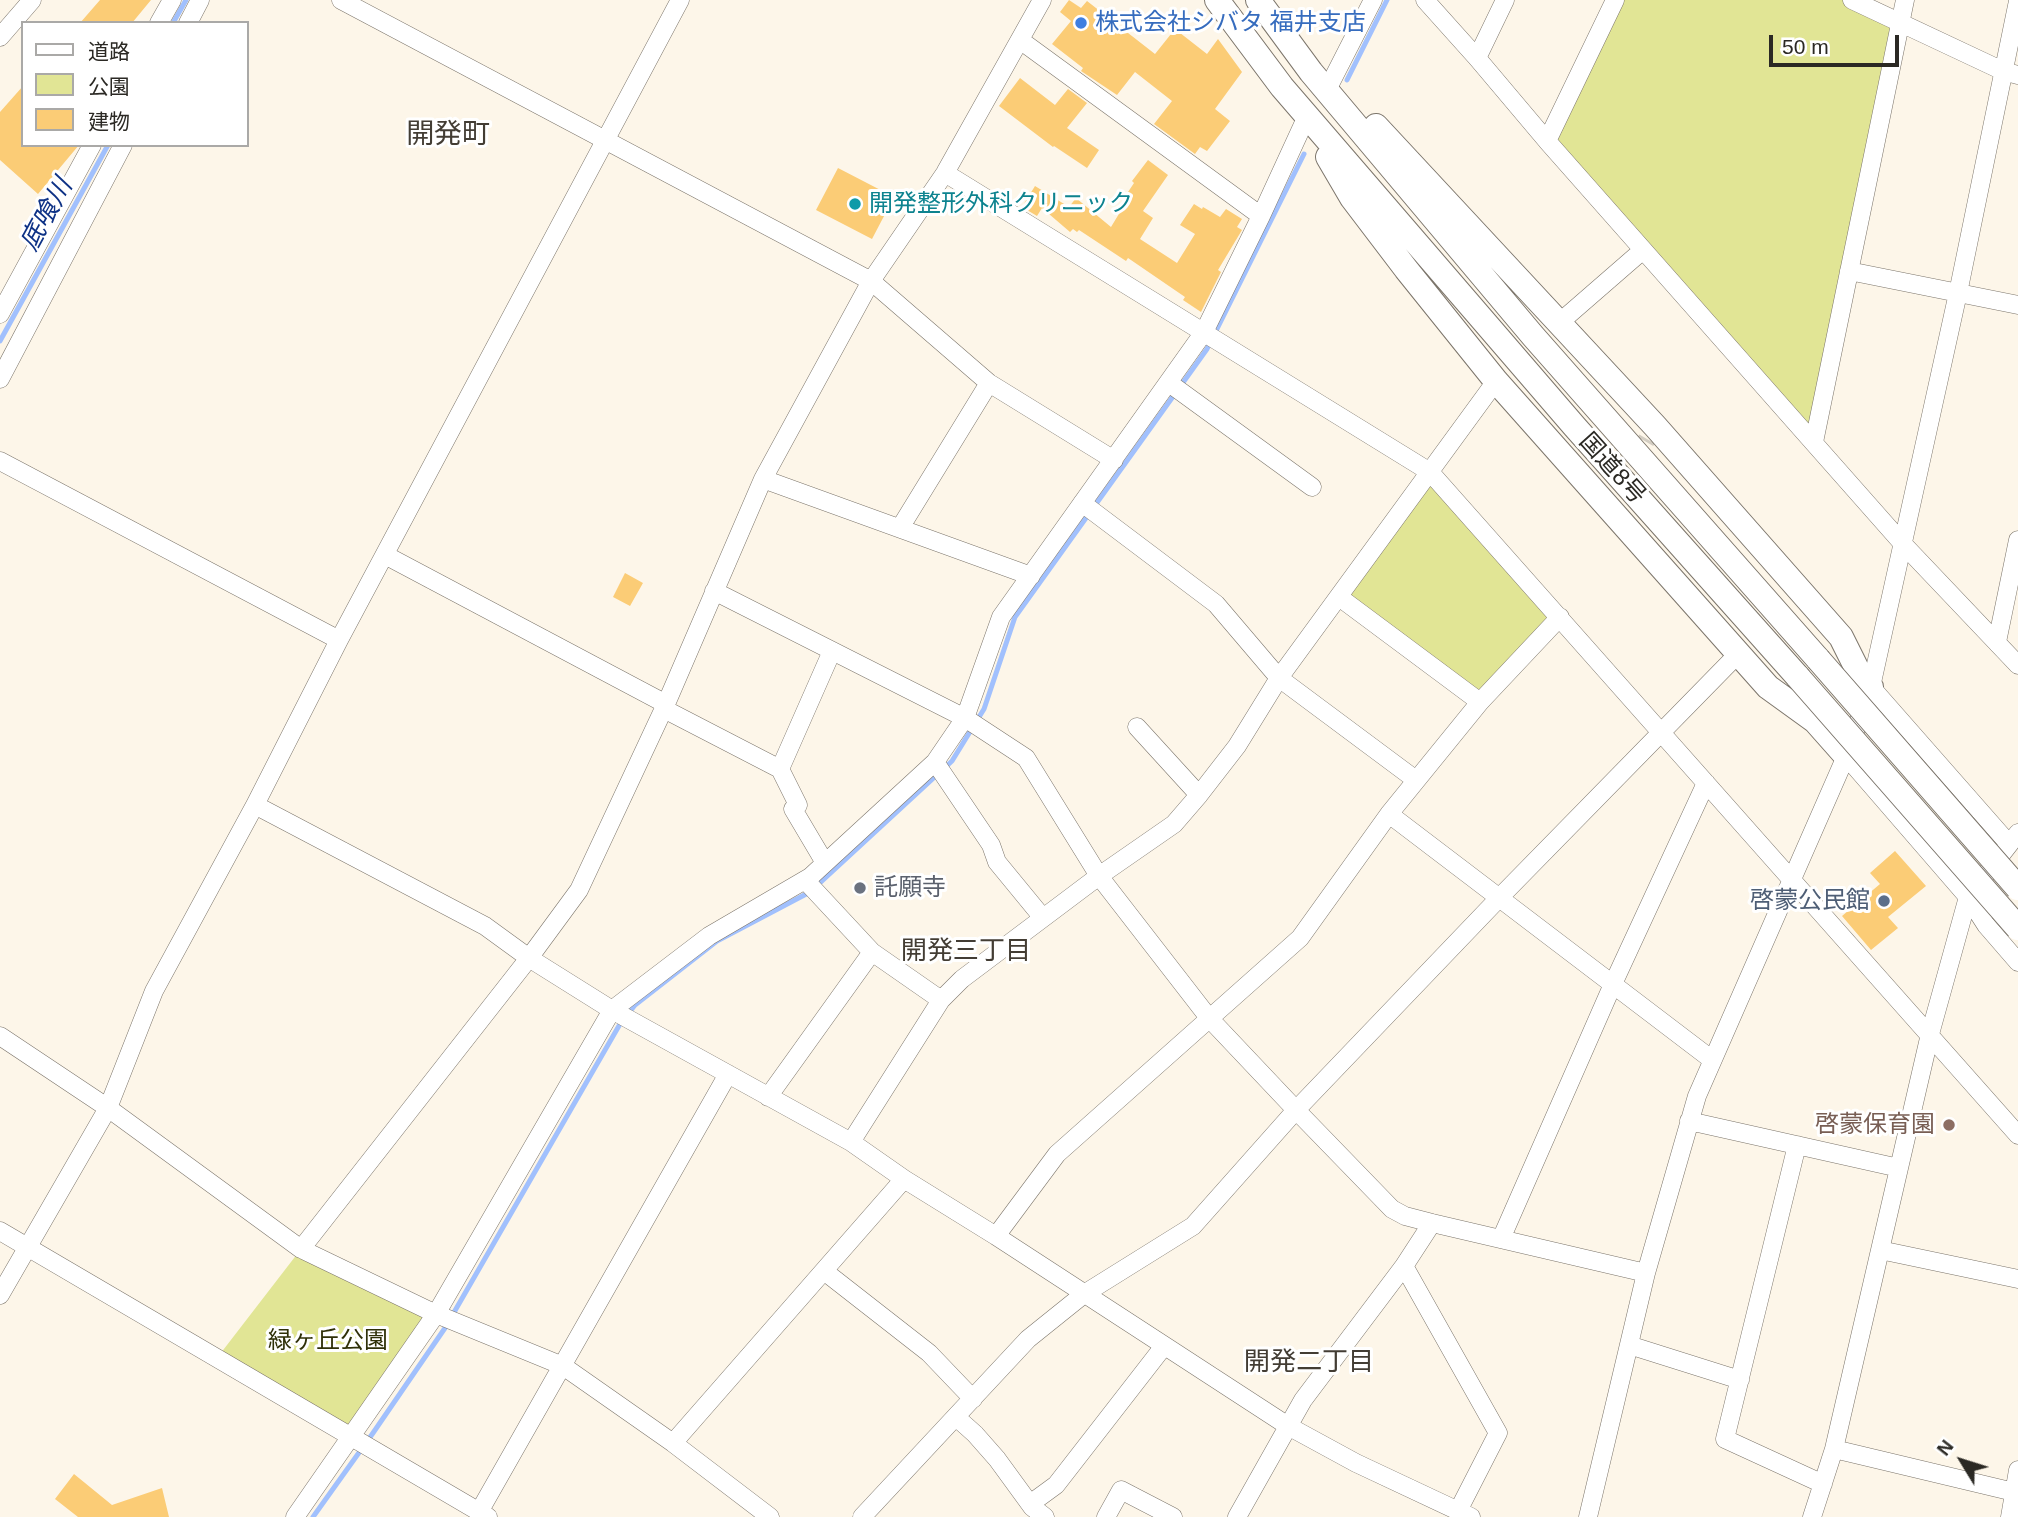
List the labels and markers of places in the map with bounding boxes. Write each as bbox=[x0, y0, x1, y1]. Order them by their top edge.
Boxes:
place label: 株式会社シバタ 福井支店 bbox=[1095, 9, 1366, 37]
marker: 株式会社シバタ 福井支店 bbox=[1073, 15, 1089, 31]
place label: 開発整形外科クリニック bbox=[869, 190, 1133, 218]
marker: 開発整形外科クリニック bbox=[847, 196, 863, 212]
place label: 託願寺 bbox=[874, 874, 946, 902]
marker: 託願寺 bbox=[852, 880, 868, 896]
place label: 啓蒙公民館 bbox=[1750, 887, 1870, 915]
marker: 啓蒙公民館 bbox=[1876, 893, 1892, 909]
place label: 啓蒙保育園 bbox=[1815, 1111, 1935, 1139]
marker: 啓蒙保育園 bbox=[1941, 1117, 1957, 1133]

